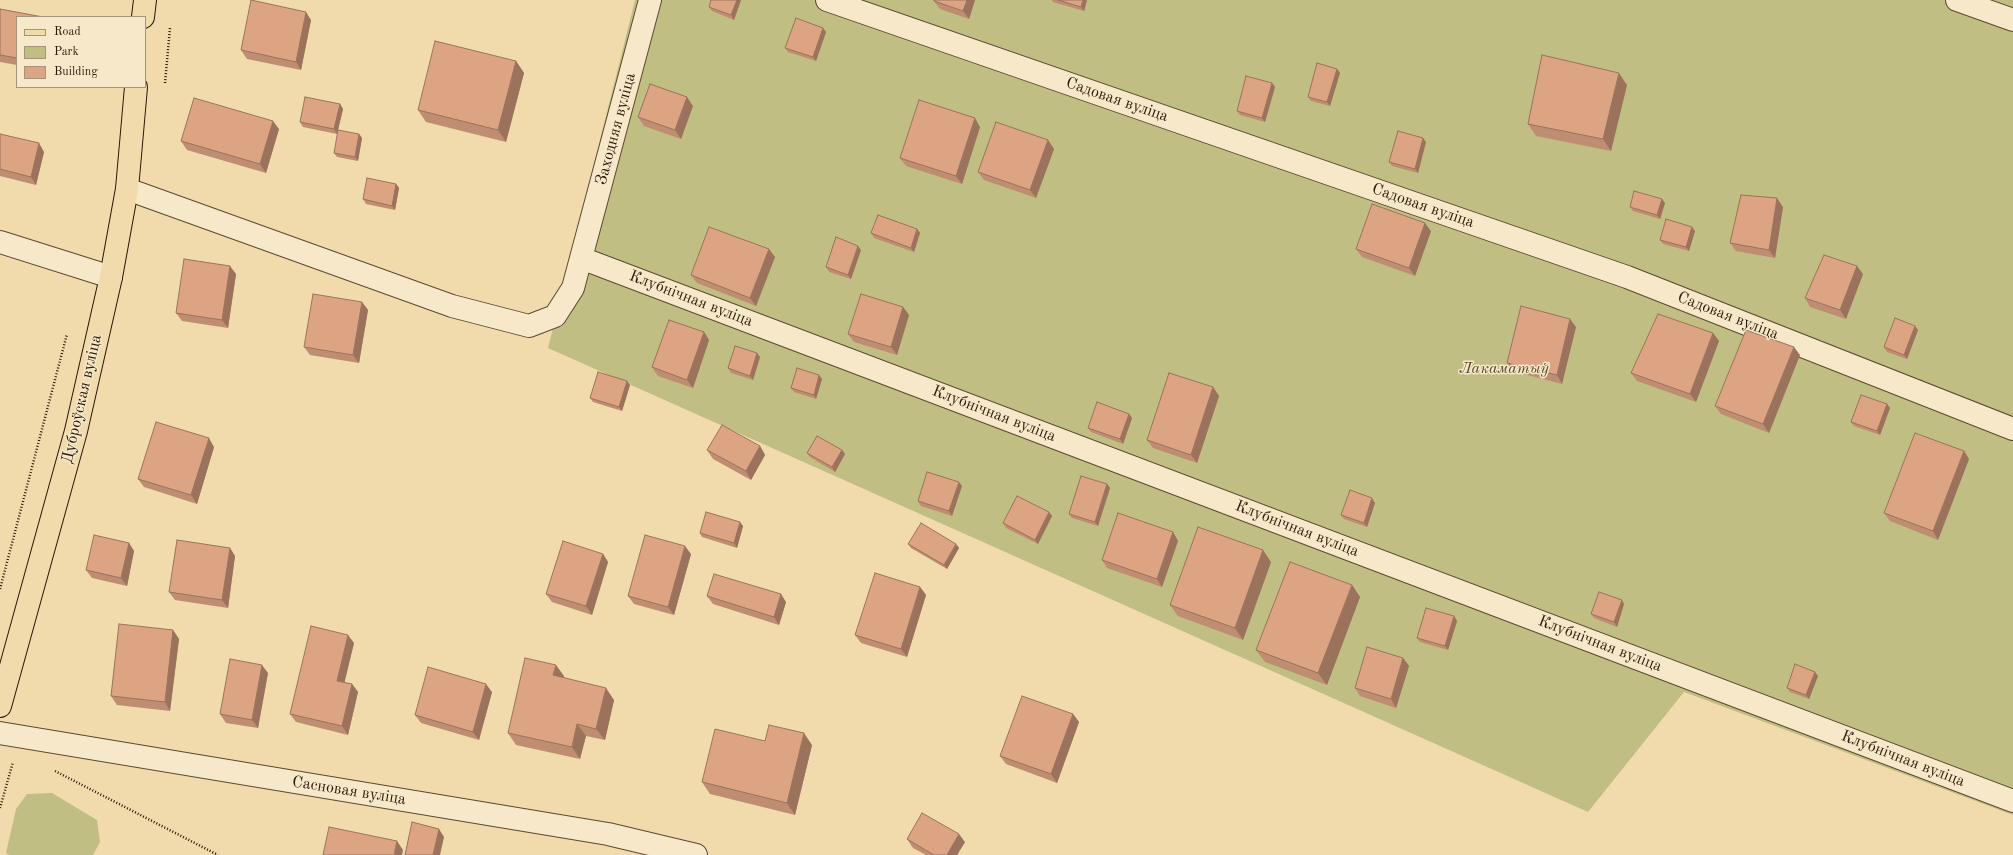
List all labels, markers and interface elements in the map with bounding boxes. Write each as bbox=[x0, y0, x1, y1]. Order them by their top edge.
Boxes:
legend bbox=[16, 16, 146, 88]
text: Road bbox=[54, 26, 81, 38]
text: Park bbox=[54, 46, 79, 58]
text: Building bbox=[54, 66, 98, 78]
street label: Заходняя вуліца bbox=[592, 71, 640, 187]
street label: Садовая вуліца bbox=[1063, 73, 1171, 127]
street label: Садовая вуліца bbox=[1369, 179, 1477, 233]
street label: Клубнічная вуліца bbox=[626, 267, 756, 331]
street label: Садовая вуліца bbox=[1675, 288, 1781, 344]
street label: Дуброўская вуліца bbox=[58, 333, 106, 465]
park label: Лакаматыў bbox=[1459, 359, 1549, 379]
street label: Клубнічная вуліца bbox=[929, 382, 1059, 446]
street label: Клубнічная вуліца bbox=[1232, 497, 1362, 561]
street label: Клубнічная вуліца bbox=[1535, 612, 1665, 676]
street label: Клубнічная вуліца bbox=[1838, 727, 1968, 791]
street label: Сасновая вуліца bbox=[291, 773, 407, 809]

